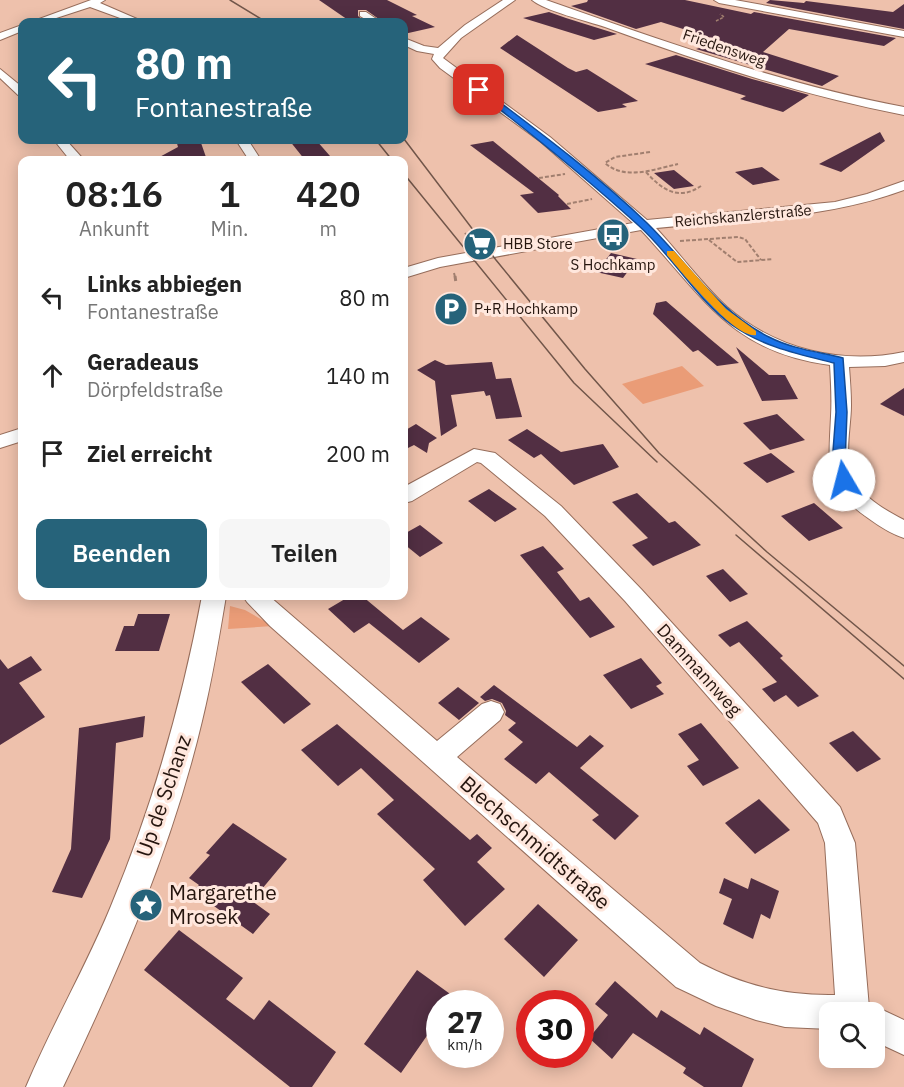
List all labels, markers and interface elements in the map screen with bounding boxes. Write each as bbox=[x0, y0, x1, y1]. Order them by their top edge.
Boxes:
street label: Friedensweg bbox=[681, 25, 768, 71]
text: 80 m bbox=[135, 36, 233, 91]
icon: left bbox=[36, 42, 114, 120]
pin bbox=[453, 64, 504, 115]
icon: arrive bbox=[462, 73, 495, 106]
text: Fontanestraße bbox=[135, 89, 313, 124]
text: 08:16 bbox=[65, 170, 163, 217]
text: 1 bbox=[219, 170, 240, 217]
text: 420 bbox=[296, 170, 361, 217]
street label: Reichskanzlerstraße bbox=[674, 200, 812, 231]
text: Ankunft bbox=[79, 215, 150, 242]
text: Min. bbox=[211, 215, 249, 242]
text: m bbox=[320, 215, 337, 242]
bus stop icon: S Hochkamp bbox=[595, 217, 631, 253]
supermarket icon: HBB Store bbox=[462, 226, 498, 262]
place label: HBB Store bbox=[503, 234, 573, 253]
place label: S Hochkamp bbox=[571, 255, 655, 274]
text: Links abbiegen bbox=[87, 269, 242, 298]
icon: left bbox=[36, 281, 69, 314]
text: 80 m bbox=[339, 283, 390, 312]
parking icon: P+R Hochkamp bbox=[433, 291, 469, 327]
text: Fontanestraße bbox=[87, 298, 219, 325]
place label: P+R Hochkamp bbox=[474, 299, 578, 318]
text: Geradeaus bbox=[87, 347, 199, 376]
icon: ahead bbox=[36, 359, 69, 392]
text: 140 m bbox=[326, 361, 390, 390]
text: Dörpfeldstraße bbox=[87, 376, 223, 403]
icon: arrive bbox=[36, 437, 69, 470]
text: Ziel erreicht bbox=[87, 439, 212, 468]
text: 200 m bbox=[326, 439, 390, 468]
position arrow bbox=[812, 448, 876, 512]
button: Beenden bbox=[36, 519, 207, 588]
button: Teilen bbox=[219, 519, 390, 588]
street label: Dammannweg bbox=[652, 619, 747, 721]
street label: Up de Schanz bbox=[129, 731, 197, 861]
street label: Blechschmidtstraße bbox=[455, 769, 617, 915]
place label: Margarethe Mrosek bbox=[169, 878, 277, 930]
place icon: Margarethe Mrosek bbox=[128, 887, 164, 923]
speed limit sign: 30 bbox=[516, 990, 594, 1068]
text: 27 bbox=[447, 1002, 483, 1041]
map controls bbox=[819, 1002, 885, 1068]
button: search bbox=[819, 1002, 885, 1068]
text: km/h bbox=[447, 1035, 483, 1054]

